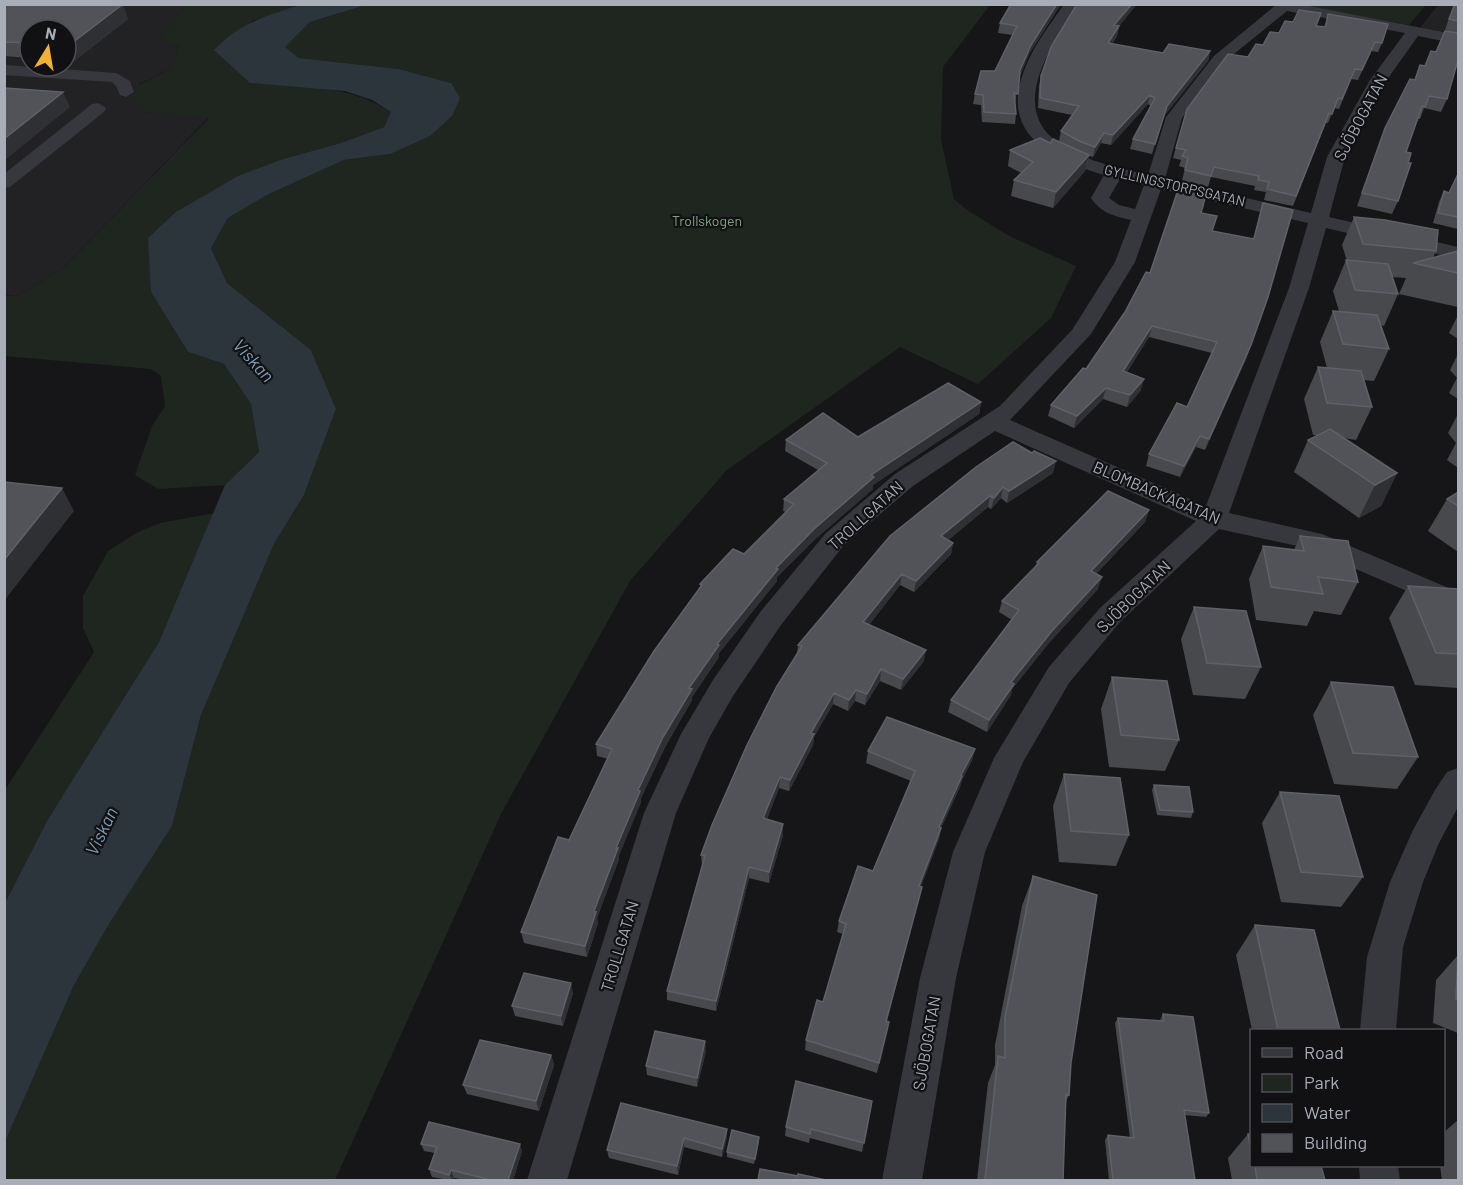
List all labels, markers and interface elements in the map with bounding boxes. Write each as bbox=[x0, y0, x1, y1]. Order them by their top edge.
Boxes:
north arrow bbox=[18, 18, 78, 78]
text: N bbox=[44, 22, 58, 43]
street label: SJÖBOGATAN bbox=[1329, 70, 1391, 164]
street label: GYLLINGSTORPSGATAN bbox=[1103, 161, 1247, 209]
park label: Trollskogen bbox=[672, 212, 742, 229]
water label: Viskan bbox=[229, 334, 279, 386]
street label: BLOMBACKAGATAN bbox=[1091, 457, 1223, 527]
street label: TROLLGATAN bbox=[824, 476, 906, 554]
street label: SJÖBOGATAN bbox=[1092, 556, 1174, 636]
water label: Viskan bbox=[80, 803, 122, 859]
street label: TROLLGATAN bbox=[596, 898, 642, 994]
street label: SJÖBOGATAN bbox=[908, 994, 944, 1092]
legend bbox=[1250, 1029, 1445, 1167]
text: Road bbox=[1304, 1041, 1344, 1063]
text: Park bbox=[1304, 1071, 1339, 1093]
text: Water bbox=[1304, 1101, 1351, 1123]
text: Building bbox=[1304, 1131, 1367, 1153]

